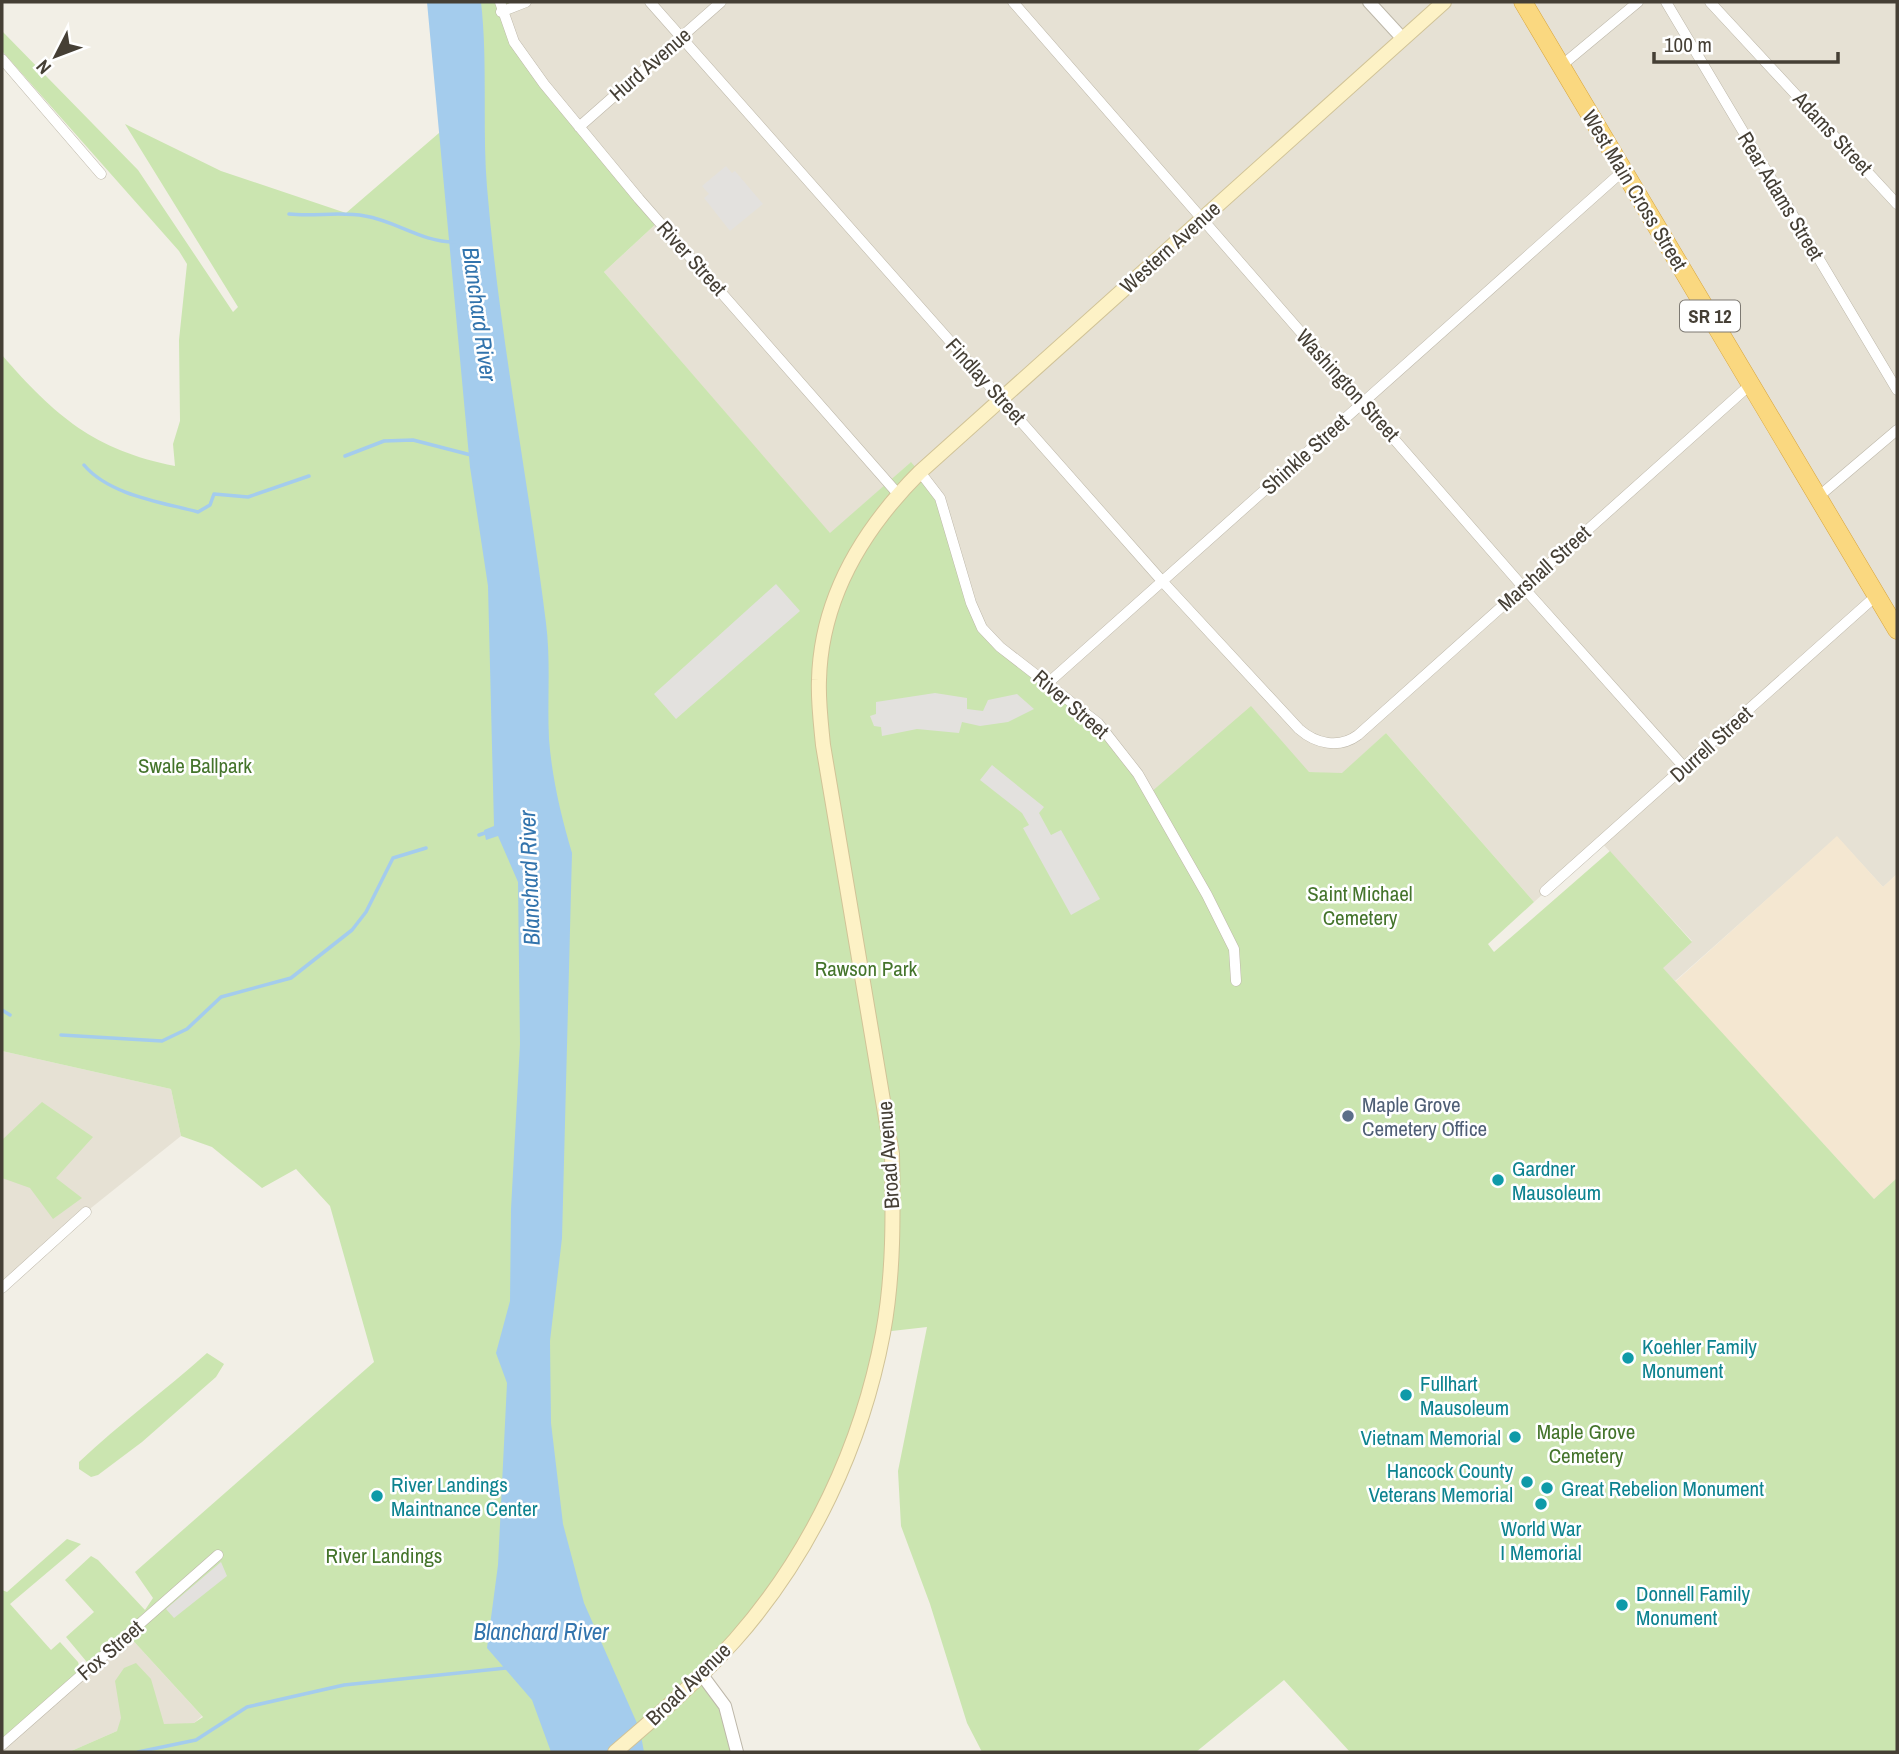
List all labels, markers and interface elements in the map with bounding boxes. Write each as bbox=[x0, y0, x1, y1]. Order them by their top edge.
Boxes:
street label: Hurd Avenue bbox=[603, 20, 697, 108]
north arrow bbox=[21, 21, 91, 91]
scale bar bbox=[1654, 21, 1838, 65]
text: 100 m bbox=[1664, 30, 1712, 59]
text: N bbox=[30, 54, 57, 80]
street label: Adams Street bbox=[1786, 84, 1879, 181]
street label: West Main Cross Street bbox=[1576, 104, 1695, 276]
street label: Rear Adams Street bbox=[1731, 126, 1831, 266]
street label: Western Avenue bbox=[1114, 194, 1226, 300]
street label: River Street bbox=[650, 214, 734, 302]
water label: Blanchard River bbox=[455, 245, 505, 384]
road number: SR 12 bbox=[1680, 300, 1740, 332]
street label: Washington Street bbox=[1290, 323, 1406, 448]
street label: Findlay Street bbox=[939, 331, 1033, 431]
street label: Shinkle Street bbox=[1255, 407, 1355, 501]
street label: Marshall Street bbox=[1491, 518, 1597, 618]
street label: River Street bbox=[1027, 663, 1115, 745]
street label: Durrell Street bbox=[1664, 699, 1759, 789]
park label: Swale Ballpark bbox=[138, 751, 252, 780]
water label: Blanchard River bbox=[511, 809, 547, 946]
park label: Saint Michael Cemetery bbox=[1307, 879, 1413, 932]
park label: Rawson Park bbox=[815, 954, 918, 983]
place label: Maple Grove Cemetery Office bbox=[1362, 1090, 1487, 1143]
street label: Broad Avenue bbox=[870, 1100, 906, 1210]
marker: Maple Grove Cemetery Office bbox=[1340, 1108, 1356, 1124]
place label: Gardner Mausoleum bbox=[1512, 1154, 1601, 1207]
marker: Gardner Mausoleum bbox=[1490, 1172, 1506, 1188]
place label: Koehler Family Monument bbox=[1642, 1332, 1757, 1385]
marker: Koehler Family Monument bbox=[1620, 1350, 1636, 1366]
place label: Fullhart Mausoleum bbox=[1420, 1369, 1509, 1422]
marker: Fullhart Mausoleum bbox=[1398, 1387, 1414, 1403]
park label: Maple Grove Cemetery bbox=[1537, 1417, 1635, 1470]
place label: Vietnam Memorial bbox=[1361, 1423, 1501, 1452]
marker: Vietnam Memorial bbox=[1507, 1429, 1523, 1445]
place label: Hancock County Veterans Memorial bbox=[1368, 1456, 1513, 1509]
place label: River Landings Maintnance Center bbox=[391, 1470, 538, 1523]
marker: Hancock County Veterans Memorial bbox=[1519, 1474, 1535, 1490]
place label: Great Rebelion Monument bbox=[1561, 1474, 1764, 1503]
marker: Great Rebelion Monument bbox=[1539, 1480, 1555, 1496]
marker: River Landings Maintnance Center bbox=[369, 1488, 385, 1504]
marker: World War I Memorial bbox=[1533, 1496, 1549, 1512]
place label: World War I Memorial bbox=[1500, 1514, 1582, 1567]
park label: River Landings bbox=[326, 1541, 442, 1570]
place label: Donnell Family Monument bbox=[1636, 1579, 1750, 1632]
marker: Donnell Family Monument bbox=[1614, 1597, 1630, 1613]
street label: Fox Street bbox=[71, 1613, 149, 1687]
water label: Blanchard River bbox=[473, 1616, 609, 1647]
street label: Broad Avenue bbox=[639, 1636, 737, 1732]

